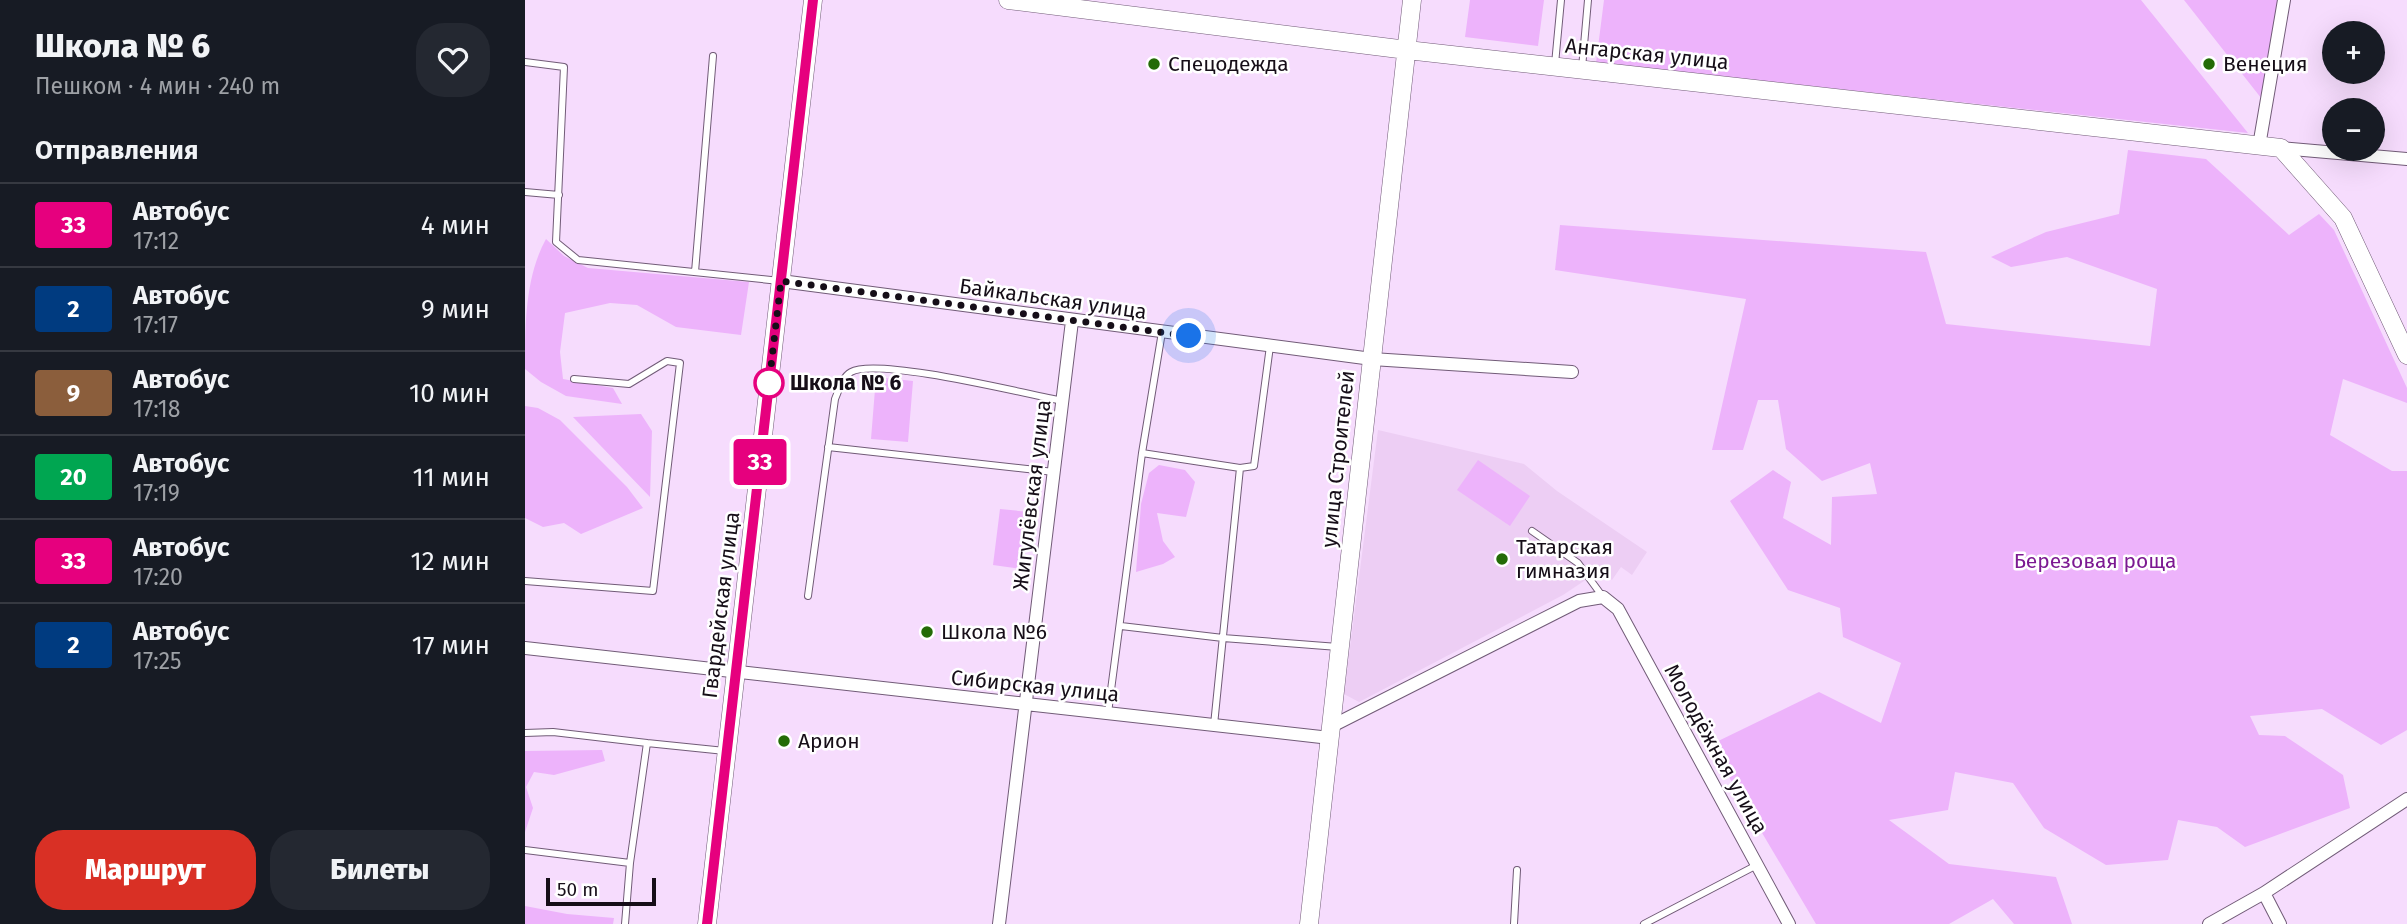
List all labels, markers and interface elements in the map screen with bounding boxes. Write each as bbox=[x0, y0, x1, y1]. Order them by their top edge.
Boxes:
map controls bbox=[2322, 21, 2385, 161]
button: + bbox=[2322, 21, 2385, 84]
button: heart bbox=[416, 23, 490, 97]
text: Школа № 6 bbox=[35, 26, 210, 66]
street label: Ангарская улица bbox=[1564, 32, 1730, 76]
place label: Спецодежда bbox=[1168, 51, 1289, 77]
place label: Венеция bbox=[2223, 51, 2308, 77]
marker: Спецодежда bbox=[1146, 56, 1162, 72]
marker: Венеция bbox=[2201, 56, 2217, 72]
text: Пешком · 4 мин · 240 m bbox=[35, 72, 280, 100]
button: − bbox=[2322, 98, 2385, 161]
text: Отправления bbox=[35, 135, 198, 166]
text: Автобус bbox=[133, 196, 230, 227]
text: 4 мин bbox=[421, 210, 490, 241]
text: 33 bbox=[61, 211, 86, 239]
text: 17:12 bbox=[133, 227, 179, 255]
street label: Байкальская улица bbox=[958, 273, 1148, 325]
text: Автобус bbox=[133, 280, 230, 311]
text: 9 мин bbox=[421, 294, 490, 325]
text: 2 bbox=[67, 295, 80, 323]
text: 17:17 bbox=[133, 311, 178, 339]
your location bbox=[1171, 318, 1206, 353]
text: Автобус bbox=[133, 364, 230, 395]
marker: Школа № 6 bbox=[754, 368, 784, 398]
street label: улица Строителей bbox=[1316, 369, 1360, 549]
place label: Школа № 6 bbox=[790, 370, 902, 396]
text: 10 мин bbox=[409, 378, 490, 409]
text: 9 bbox=[67, 379, 80, 407]
text: 17:18 bbox=[133, 395, 180, 423]
street label: Жигулёвская улица bbox=[1007, 398, 1057, 592]
line badge: 33 bbox=[729, 439, 791, 485]
text: Автобус bbox=[133, 448, 230, 479]
text: 33 bbox=[748, 448, 772, 476]
text: 11 мин bbox=[412, 462, 490, 493]
text: 20 bbox=[60, 463, 87, 491]
text: 17:19 bbox=[133, 479, 180, 507]
street label: Гвардейская улица bbox=[697, 510, 745, 700]
text: Автобус bbox=[133, 532, 230, 563]
place label: Татарская гимназия bbox=[1516, 534, 1613, 584]
text: 12 мин bbox=[411, 546, 490, 577]
text: 33 bbox=[61, 547, 86, 575]
park label: Березовая роща bbox=[2014, 548, 2176, 574]
marker: Татарская гимназия bbox=[1494, 551, 1510, 567]
text: 17:20 bbox=[133, 563, 183, 591]
text: Автобус bbox=[133, 616, 230, 647]
place label: Школа №6 bbox=[941, 619, 1047, 645]
marker: Школа №6 bbox=[919, 624, 935, 640]
text: 17 мин bbox=[412, 630, 490, 661]
text: 2 bbox=[67, 631, 80, 659]
text: 17:25 bbox=[133, 647, 182, 675]
street label: Молодёжная улица bbox=[1659, 660, 1773, 838]
street label: Сибирская улица bbox=[950, 664, 1120, 708]
place label: Арион bbox=[798, 728, 860, 754]
marker: Арион bbox=[776, 733, 792, 749]
button: Маршрут bbox=[35, 830, 256, 910]
button: Билеты bbox=[270, 830, 490, 910]
scale bar bbox=[546, 875, 656, 907]
text: 50 m bbox=[557, 878, 598, 901]

